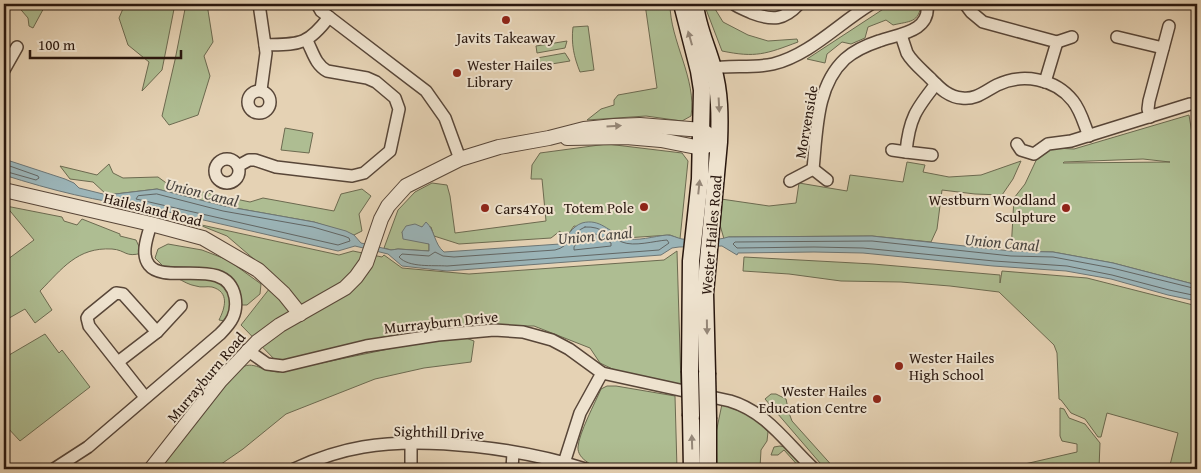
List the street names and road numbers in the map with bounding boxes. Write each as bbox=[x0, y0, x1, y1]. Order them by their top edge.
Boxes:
street label: Morvenside bbox=[789, 84, 823, 160]
street label: Wester Hailes Road bbox=[695, 174, 727, 296]
street label: Hailesland Road bbox=[102, 187, 204, 231]
street label: Murrayburn Drive bbox=[383, 306, 499, 338]
street label: Murrayburn Road bbox=[162, 327, 250, 427]
street label: Sighthill Drive bbox=[393, 420, 485, 444]

